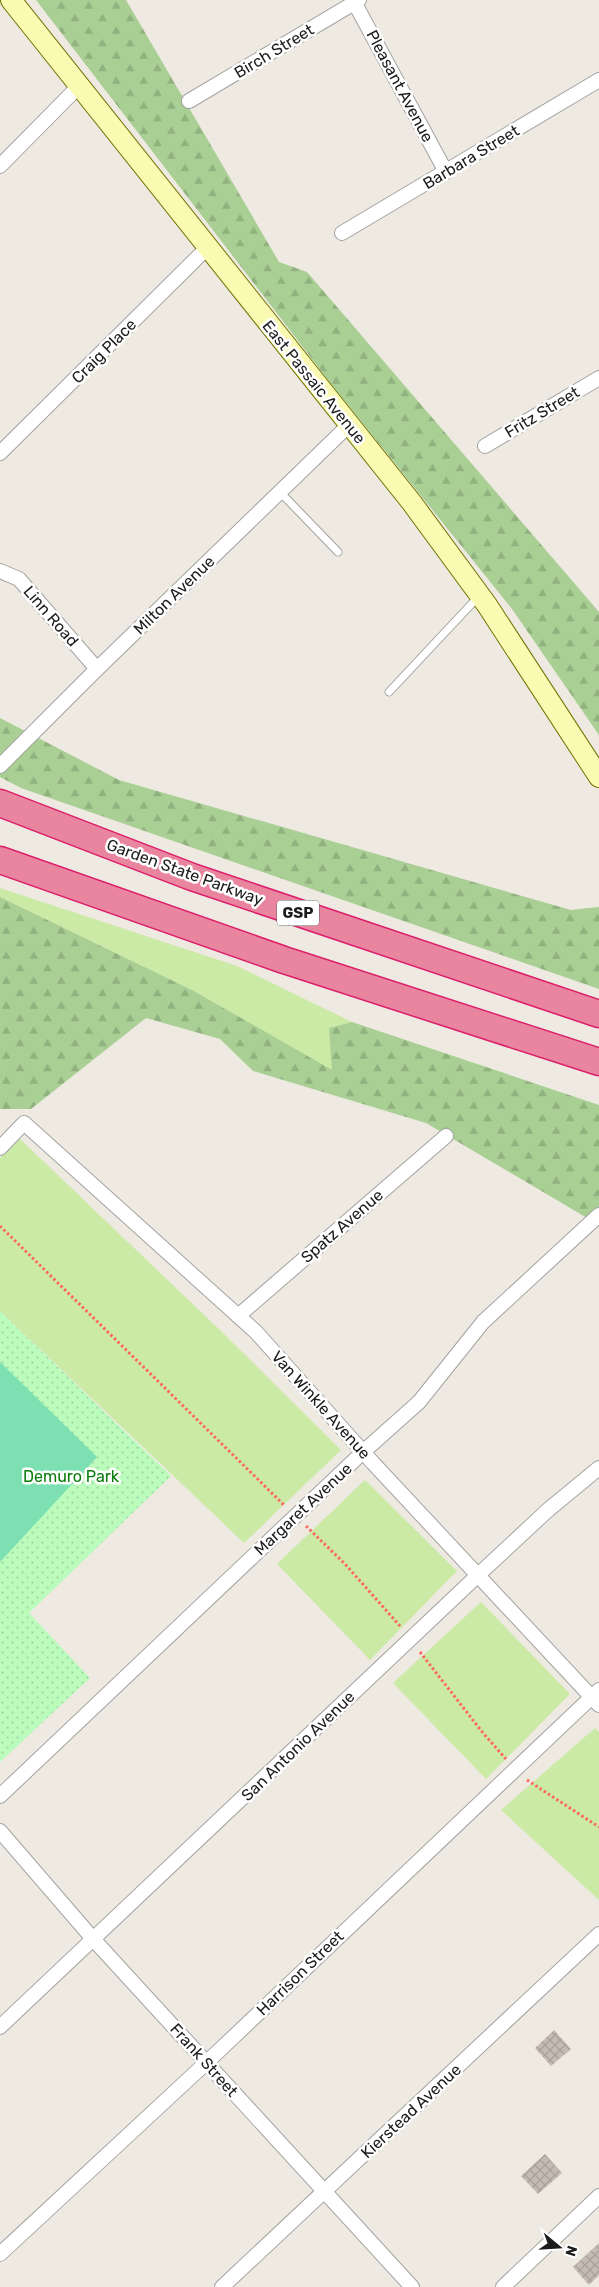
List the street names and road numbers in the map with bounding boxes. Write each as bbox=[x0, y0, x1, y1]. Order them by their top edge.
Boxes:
street label: Birch Street bbox=[231, 20, 317, 82]
street label: Pleasant Avenue bbox=[362, 27, 438, 145]
street label: Barbara Street bbox=[419, 121, 523, 193]
street label: Craig Place bbox=[68, 315, 140, 387]
street label: East Passaic Avenue bbox=[258, 316, 370, 448]
street label: Fritz Street bbox=[501, 382, 583, 442]
street label: Milton Avenue bbox=[130, 552, 218, 638]
street label: Linn Road bbox=[20, 582, 82, 650]
street label: Garden State Parkway bbox=[104, 835, 266, 909]
road number: GSP bbox=[277, 900, 319, 926]
street label: Spatz Avenue bbox=[297, 1185, 387, 1267]
street label: Van Winkle Avenue bbox=[268, 1347, 375, 1463]
street label: Margaret Avenue bbox=[250, 1459, 356, 1559]
street label: San Antonio Avenue bbox=[237, 1687, 359, 1805]
street label: Harrison Street bbox=[253, 1927, 347, 2019]
street label: Frank Street bbox=[166, 2020, 242, 2100]
street label: Kierstead Avenue bbox=[357, 2060, 465, 2162]

